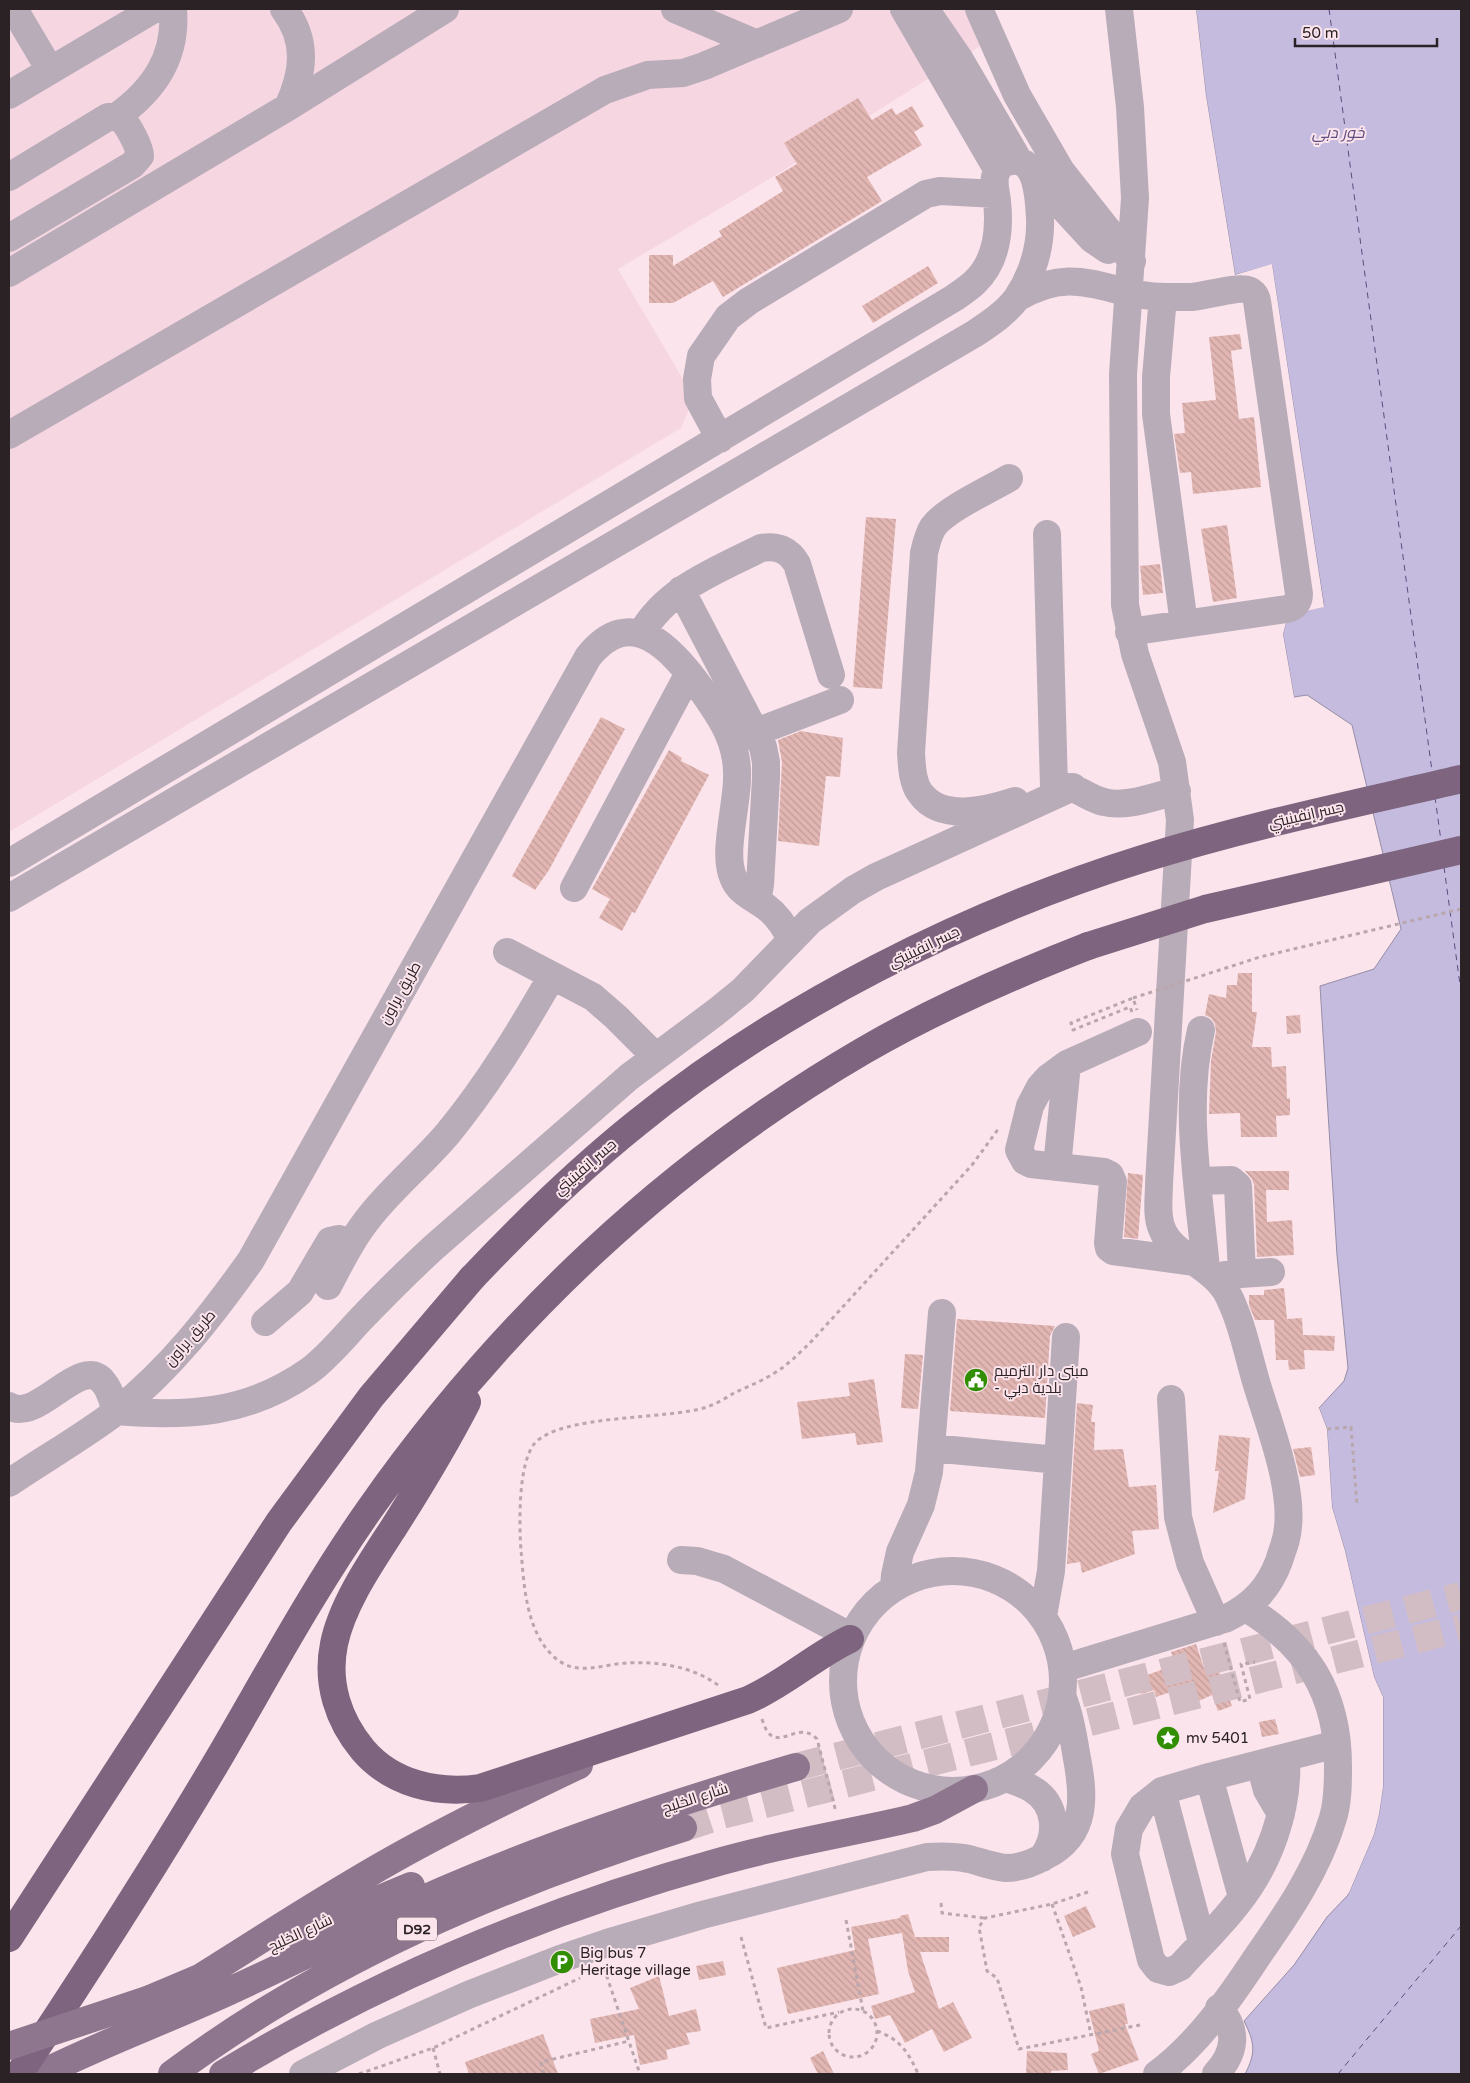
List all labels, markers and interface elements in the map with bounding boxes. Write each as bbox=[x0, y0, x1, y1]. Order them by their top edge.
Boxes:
scale bar bbox=[1295, 15, 1438, 47]
text: 50 m bbox=[1302, 24, 1339, 42]
water label: خور دبي bbox=[1312, 123, 1365, 145]
street label: جسر إنفينيتي bbox=[1267, 798, 1346, 835]
street label: جسر إنفينيتي bbox=[886, 922, 964, 975]
street label: طريق براون bbox=[375, 959, 425, 1028]
street label: جسر إنفينيتي bbox=[550, 1135, 622, 1201]
street label: طريق براون bbox=[161, 1306, 220, 1371]
place label: مبنى دار الترميم - بلدية دبي bbox=[994, 1362, 1089, 1400]
public building icon: مبنى دار الترميم - بلدية دبي bbox=[963, 1367, 989, 1393]
place icon: mv 5401 bbox=[1155, 1725, 1181, 1751]
place label: mv 5401 bbox=[1186, 1729, 1249, 1747]
street label: شارع الخليج bbox=[660, 1779, 731, 1819]
street label: شارع الخليج bbox=[265, 1910, 336, 1957]
road number: D92 bbox=[397, 1918, 437, 1940]
place label: Big bus 7 Heritage village bbox=[580, 1944, 691, 1979]
parking icon: Big bus 7 Heritage village bbox=[549, 1949, 575, 1975]

